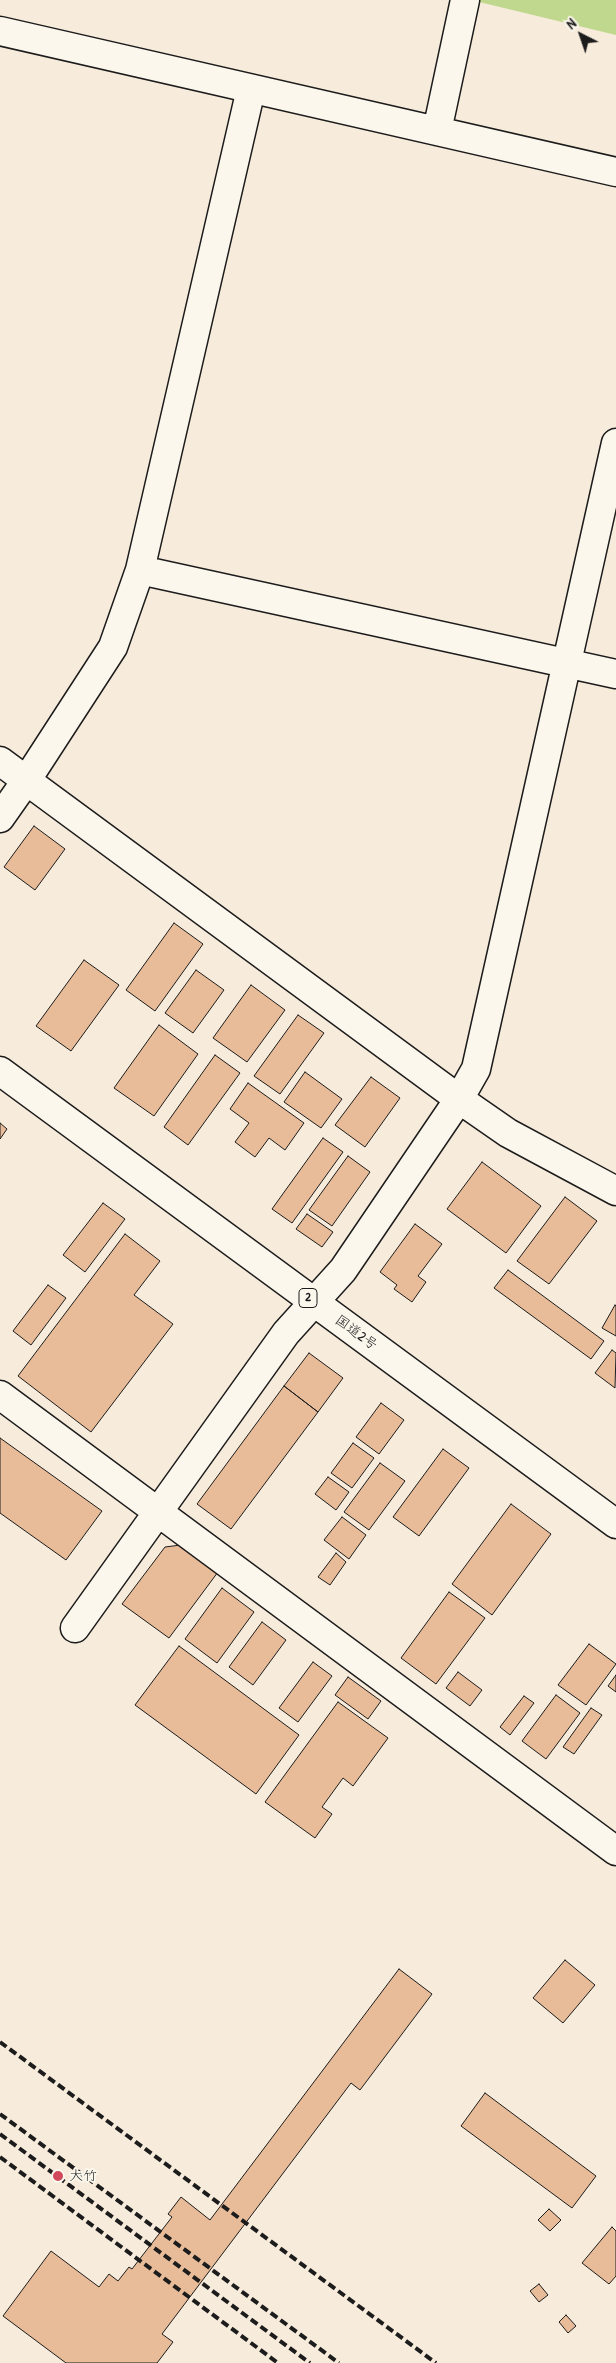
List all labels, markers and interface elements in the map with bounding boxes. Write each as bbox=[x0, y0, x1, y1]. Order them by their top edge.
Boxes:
north arrow bbox=[556, 10, 606, 60]
text: N bbox=[562, 14, 580, 33]
road number: 2 bbox=[299, 1289, 317, 1308]
street label: 国道2号 bbox=[331, 1312, 381, 1354]
place label: 大竹 bbox=[69, 2168, 97, 2184]
marker: 大竹 bbox=[51, 2169, 65, 2183]

